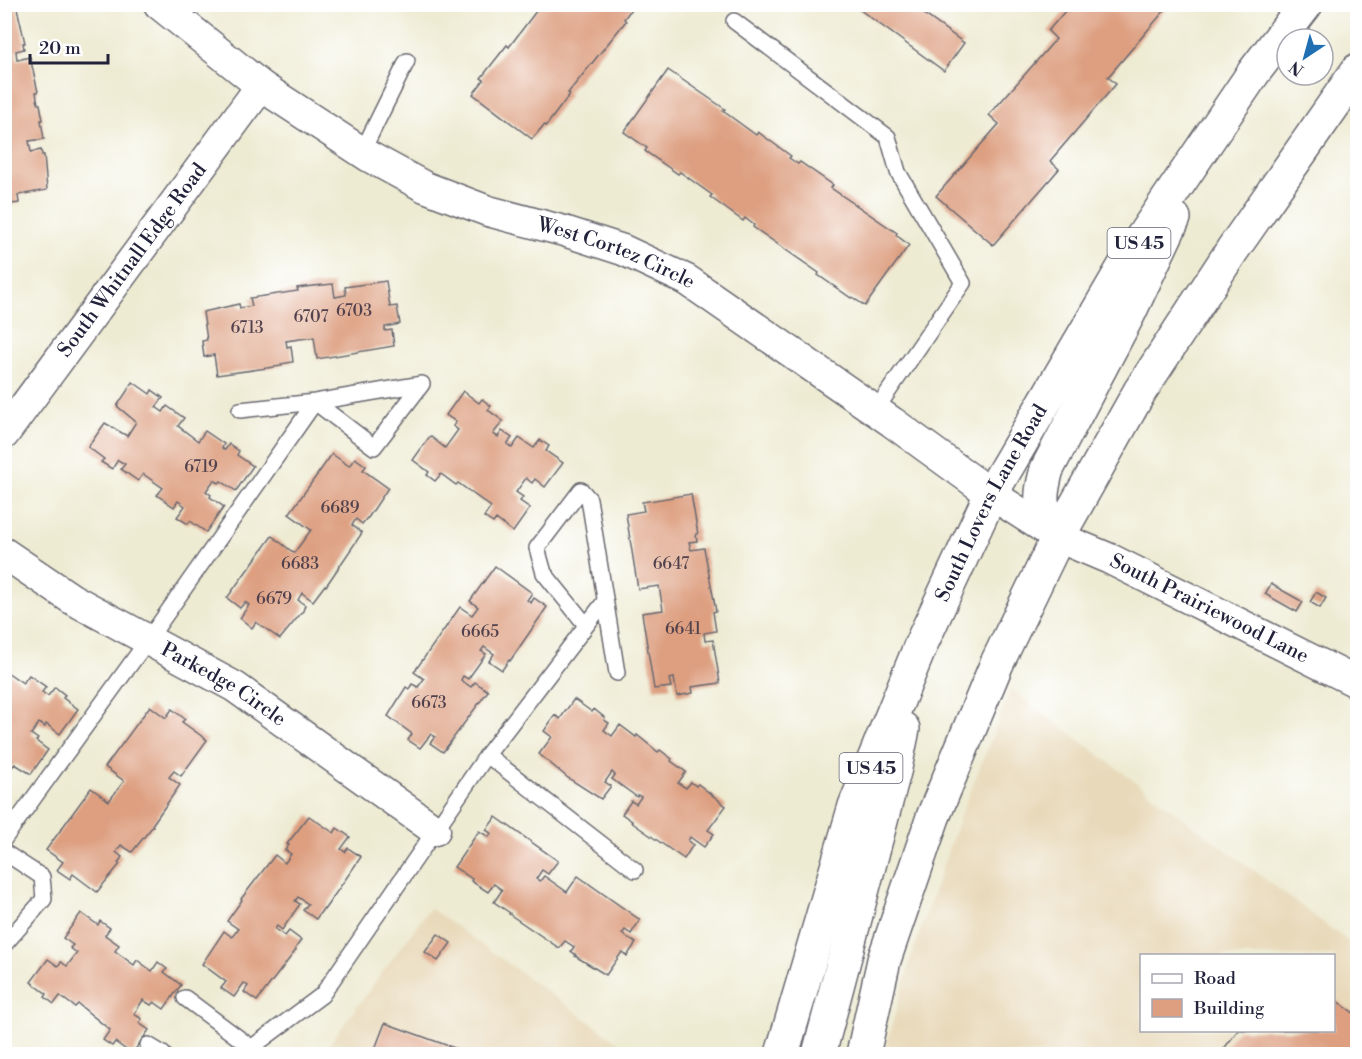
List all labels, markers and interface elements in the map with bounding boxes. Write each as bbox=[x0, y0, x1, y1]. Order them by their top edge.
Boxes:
scale bar bbox=[30, 27, 108, 65]
north arrow bbox=[1275, 27, 1335, 87]
text: 20 m bbox=[39, 37, 81, 60]
text: N bbox=[1285, 56, 1308, 80]
street label: South Whitnall Edge Road bbox=[52, 158, 213, 362]
street label: West Cortez Circle bbox=[534, 212, 700, 294]
road number: US 45 bbox=[1108, 228, 1170, 258]
house number: 6703 bbox=[336, 301, 372, 321]
house number: 6707 bbox=[293, 307, 329, 327]
house number: 6713 bbox=[230, 318, 264, 338]
street label: South Lovers Lane Road bbox=[930, 400, 1053, 606]
house number: 6719 bbox=[184, 457, 218, 477]
house number: 6689 bbox=[321, 498, 360, 518]
street label: South Prairiewood Lane bbox=[1106, 548, 1313, 669]
house number: 6683 bbox=[281, 554, 319, 574]
house number: 6647 bbox=[653, 554, 689, 574]
house number: 6679 bbox=[256, 589, 292, 609]
house number: 6641 bbox=[665, 619, 701, 639]
house number: 6665 bbox=[461, 622, 499, 642]
street label: Parkedge Circle bbox=[157, 637, 291, 732]
house number: 6673 bbox=[411, 693, 447, 713]
road number: US 45 bbox=[840, 753, 902, 783]
legend bbox=[1140, 954, 1335, 1032]
text: Road bbox=[1194, 967, 1237, 990]
text: Building bbox=[1193, 997, 1265, 1020]

